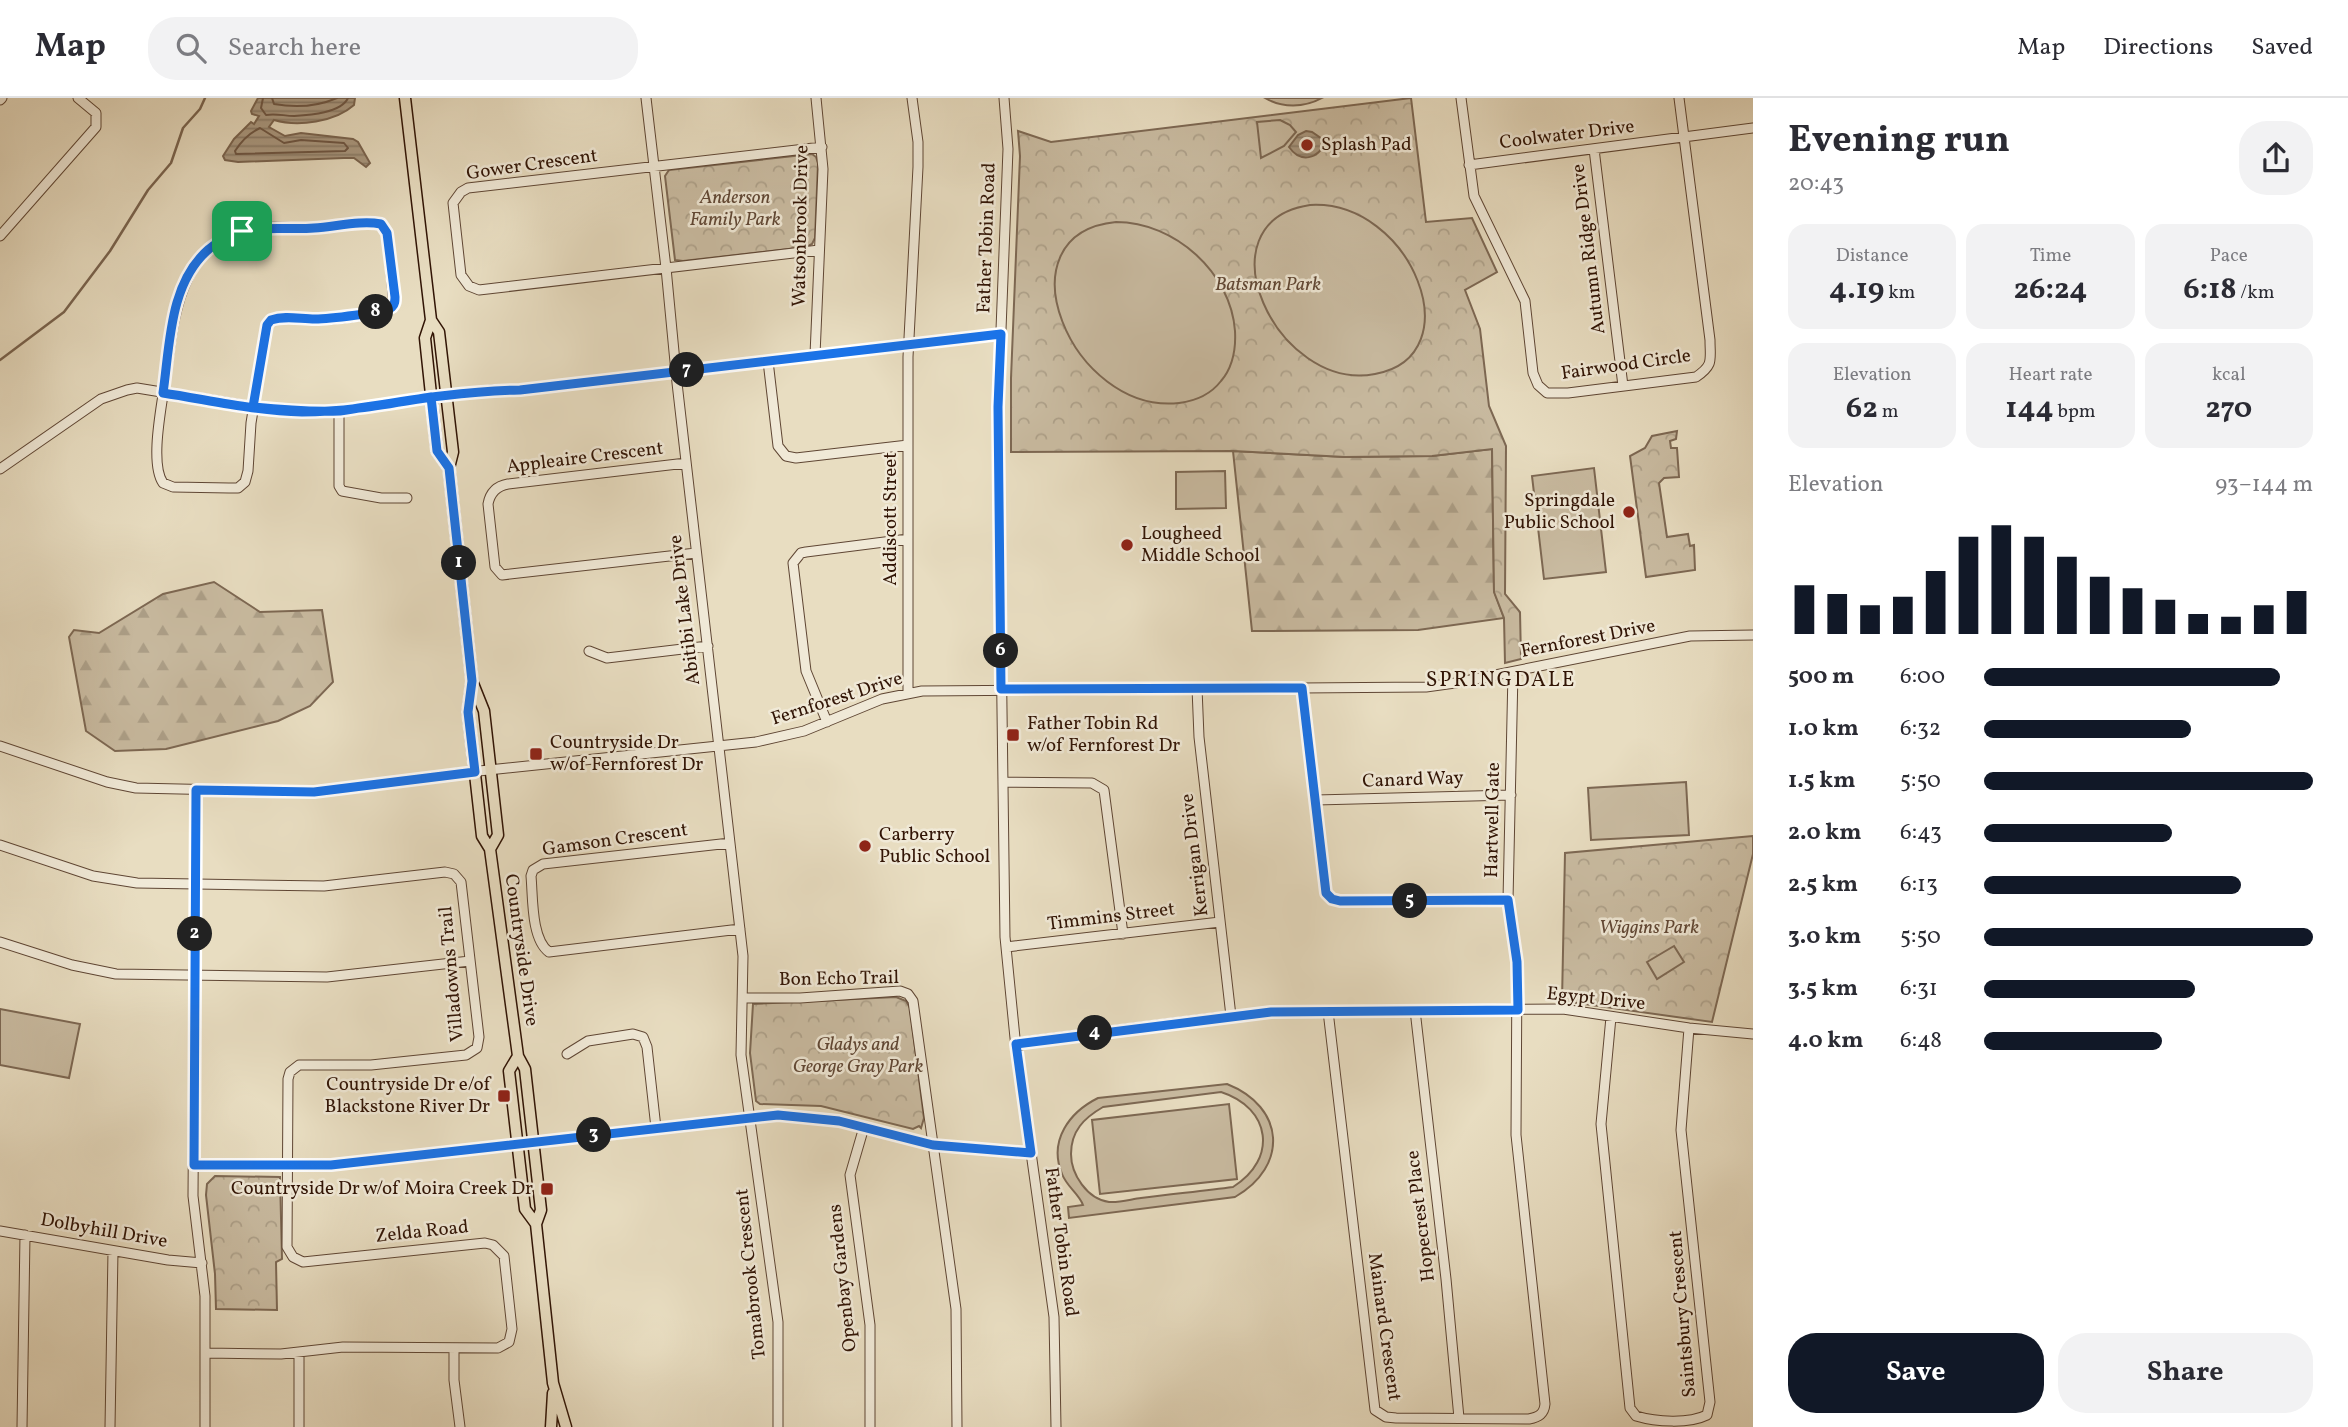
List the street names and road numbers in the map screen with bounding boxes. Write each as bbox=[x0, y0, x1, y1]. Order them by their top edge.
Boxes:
street label: Coolwater Drive bbox=[1498, 114, 1636, 156]
street label: Gower Crescent bbox=[465, 143, 600, 187]
street label: Watsonbrook Drive bbox=[787, 145, 815, 307]
street label: Father Tobin Road bbox=[971, 162, 1003, 314]
street label: Autumn Ridge Drive bbox=[1566, 162, 1612, 336]
street label: Fairwood Circle bbox=[1559, 343, 1693, 387]
street label: Appleaire Crescent bbox=[505, 435, 665, 481]
street label: Addiscott Street bbox=[878, 452, 904, 586]
street label: Abitibi Lake Drive bbox=[663, 533, 707, 687]
street label: Fernforest Drive bbox=[1518, 613, 1658, 665]
street label: Fernforest Drive bbox=[768, 666, 906, 732]
street label: Hartwell Gate bbox=[1479, 762, 1507, 878]
street label: Canard Way bbox=[1362, 765, 1464, 795]
street label: Kerrigan Drive bbox=[1175, 792, 1215, 918]
street label: Gamson Crescent bbox=[541, 817, 690, 863]
street label: Countryside Drive bbox=[497, 872, 545, 1028]
street label: Timmins Street bbox=[1046, 896, 1177, 938]
street label: Villadowns Trail bbox=[433, 905, 471, 1043]
street label: Bon Echo Trail bbox=[779, 965, 900, 993]
street label: Egypt Drive bbox=[1545, 981, 1647, 1017]
street label: Hopecrest Place bbox=[1400, 1149, 1442, 1283]
street label: Father Tobin Road bbox=[1038, 1165, 1084, 1319]
street label: Tomabrook Crescent bbox=[729, 1187, 773, 1361]
street label: Openbay Gardens bbox=[822, 1203, 864, 1353]
street label: Dolbyhill Drive bbox=[38, 1207, 170, 1255]
street label: Zelda Road bbox=[374, 1214, 470, 1250]
street label: Saintsbury Crescent bbox=[1663, 1229, 1703, 1399]
street label: Mainard Crescent bbox=[1361, 1251, 1407, 1403]

